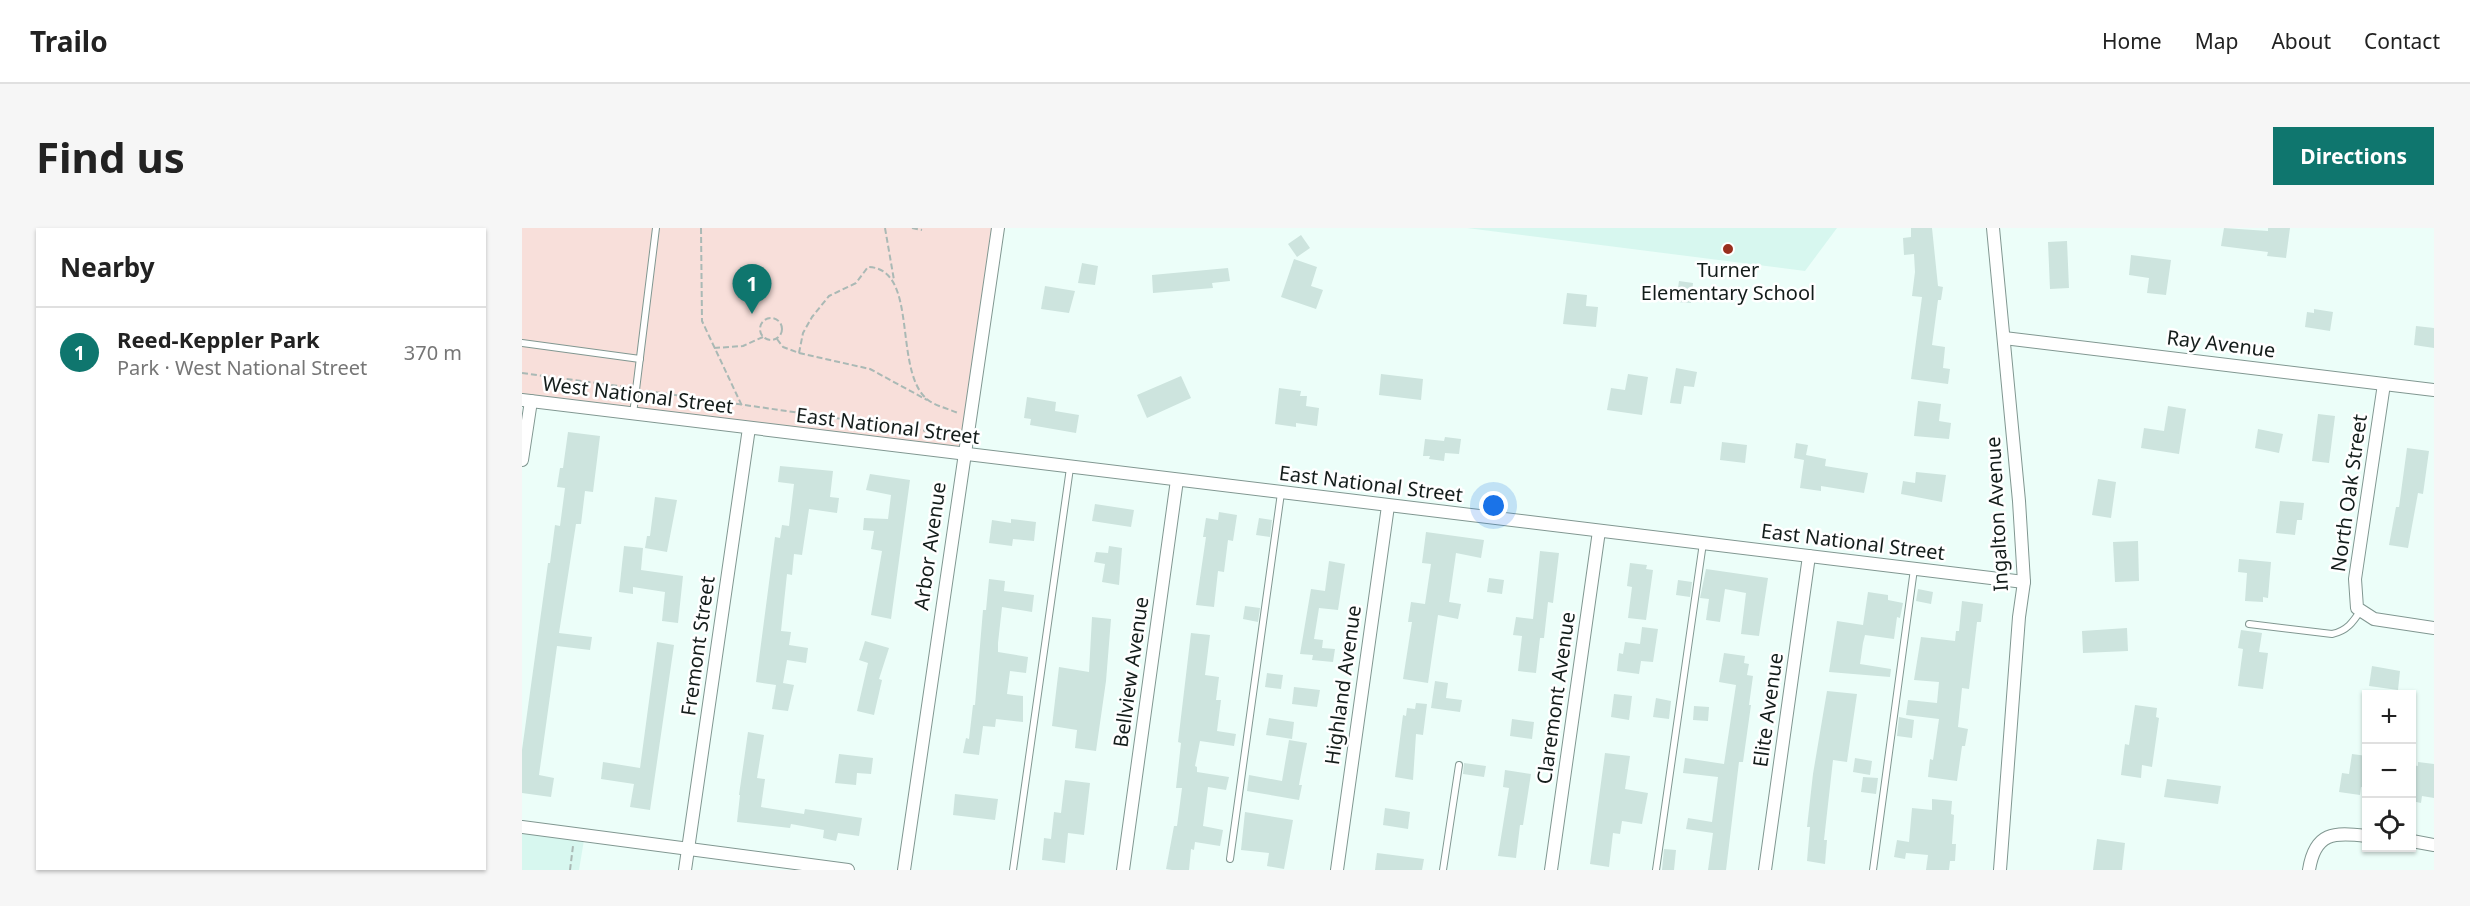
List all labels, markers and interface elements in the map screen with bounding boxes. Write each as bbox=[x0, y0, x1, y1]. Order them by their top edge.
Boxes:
text: Trailo bbox=[30, 22, 108, 60]
text: Home bbox=[2102, 27, 2162, 55]
text: Map bbox=[2195, 27, 2238, 55]
text: About bbox=[2271, 27, 2331, 55]
text: Contact bbox=[2364, 27, 2440, 55]
button: Directions bbox=[2273, 127, 2434, 185]
text: Find us bbox=[36, 128, 185, 185]
marker: Turner Elementary School bbox=[1721, 242, 1735, 256]
text: Nearby bbox=[60, 249, 155, 285]
place label: Turner Elementary School bbox=[1641, 256, 1815, 306]
pin: 1 bbox=[732, 264, 772, 314]
street label: Ray Avenue bbox=[2165, 323, 2277, 364]
text: Reed-Keppler Park bbox=[117, 324, 320, 354]
text: 1 bbox=[74, 339, 85, 366]
text: 370 m bbox=[404, 339, 462, 366]
text: Park · West National Street bbox=[117, 354, 367, 381]
street label: West National Street bbox=[541, 369, 735, 420]
street label: East National Street bbox=[795, 401, 982, 450]
street label: North Oak Street bbox=[2324, 412, 2373, 573]
street label: Ingalton Avenue bbox=[1979, 436, 2014, 592]
street label: East National Street bbox=[1278, 459, 1465, 508]
street label: Arbor Avenue bbox=[907, 480, 952, 612]
your location bbox=[1479, 491, 1508, 520]
street label: East National Street bbox=[1760, 517, 1947, 566]
street label: Fremont Street bbox=[674, 574, 721, 718]
street label: Bellview Avenue bbox=[1107, 595, 1154, 749]
street label: Highland Avenue bbox=[1318, 603, 1367, 767]
street label: Claremont Avenue bbox=[1530, 610, 1581, 786]
street label: Elite Avenue bbox=[1746, 651, 1789, 769]
map controls bbox=[2362, 690, 2416, 852]
button: + bbox=[2362, 690, 2416, 744]
button: − bbox=[2362, 744, 2416, 798]
button: locate bbox=[2362, 798, 2416, 852]

